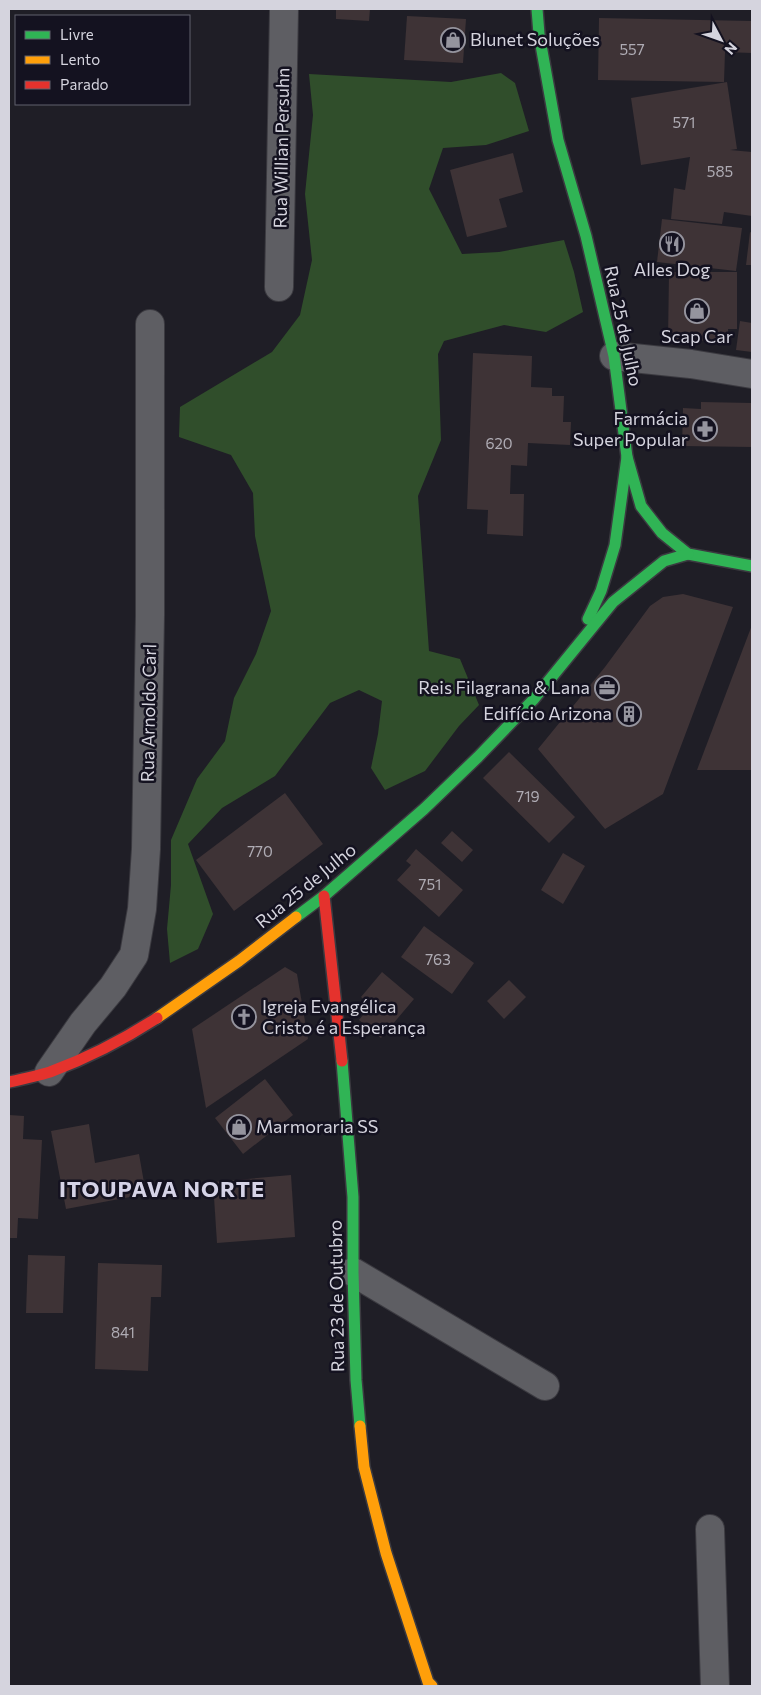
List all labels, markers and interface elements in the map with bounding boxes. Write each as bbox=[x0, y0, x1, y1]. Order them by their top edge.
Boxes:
legend bbox=[15, 15, 190, 105]
north arrow bbox=[696, 15, 746, 65]
text: Livre bbox=[60, 25, 94, 43]
shop icon: Blunet Soluções bbox=[440, 27, 466, 53]
place label: Blunet Soluções bbox=[470, 28, 600, 50]
text: N bbox=[721, 39, 741, 58]
house number: 557 bbox=[619, 40, 645, 58]
text: Lento bbox=[60, 50, 100, 68]
street label: Rua Willian Persuhn bbox=[269, 67, 293, 229]
text: Parado bbox=[60, 75, 109, 93]
house number: 571 bbox=[673, 113, 695, 131]
house number: 585 bbox=[707, 162, 733, 180]
restaurant icon: Alles Dog bbox=[659, 231, 685, 257]
place label: Alles Dog bbox=[634, 258, 710, 280]
street label: Rua 25 de Julho bbox=[600, 263, 648, 388]
shop icon: Scap Car bbox=[684, 298, 710, 324]
place label: Scap Car bbox=[661, 325, 733, 347]
place label: Farmácia Super Popular bbox=[573, 407, 688, 450]
pharmacy icon: Farmácia Super Popular bbox=[692, 416, 718, 442]
house number: 620 bbox=[485, 434, 513, 452]
street label: Rua Arnoldo Carl bbox=[136, 644, 160, 782]
office icon: Reis Filagrana & Lana bbox=[594, 675, 620, 701]
place label: Reis Filagrana & Lana bbox=[418, 676, 590, 698]
building icon: Edifício Arizona bbox=[616, 701, 642, 727]
place label: Edifício Arizona bbox=[483, 702, 612, 724]
house number: 719 bbox=[516, 787, 540, 805]
street label: Rua 25 de Julho bbox=[251, 838, 360, 932]
house number: 770 bbox=[247, 842, 273, 860]
house number: 751 bbox=[419, 875, 441, 893]
house number: 763 bbox=[425, 950, 451, 968]
place label: Igreja Evangélica Cristo é a Esperança bbox=[262, 995, 426, 1038]
church icon: Igreja Evangélica Cristo é a Esperança bbox=[231, 1004, 257, 1030]
shop icon: Marmoraria SS bbox=[226, 1114, 252, 1140]
place label: Marmoraria SS bbox=[256, 1115, 378, 1137]
district label: ITOUPAVA NORTE bbox=[59, 1175, 265, 1202]
street label: Rua 23 de Outubro bbox=[324, 1220, 348, 1372]
house number: 841 bbox=[111, 1323, 135, 1341]

